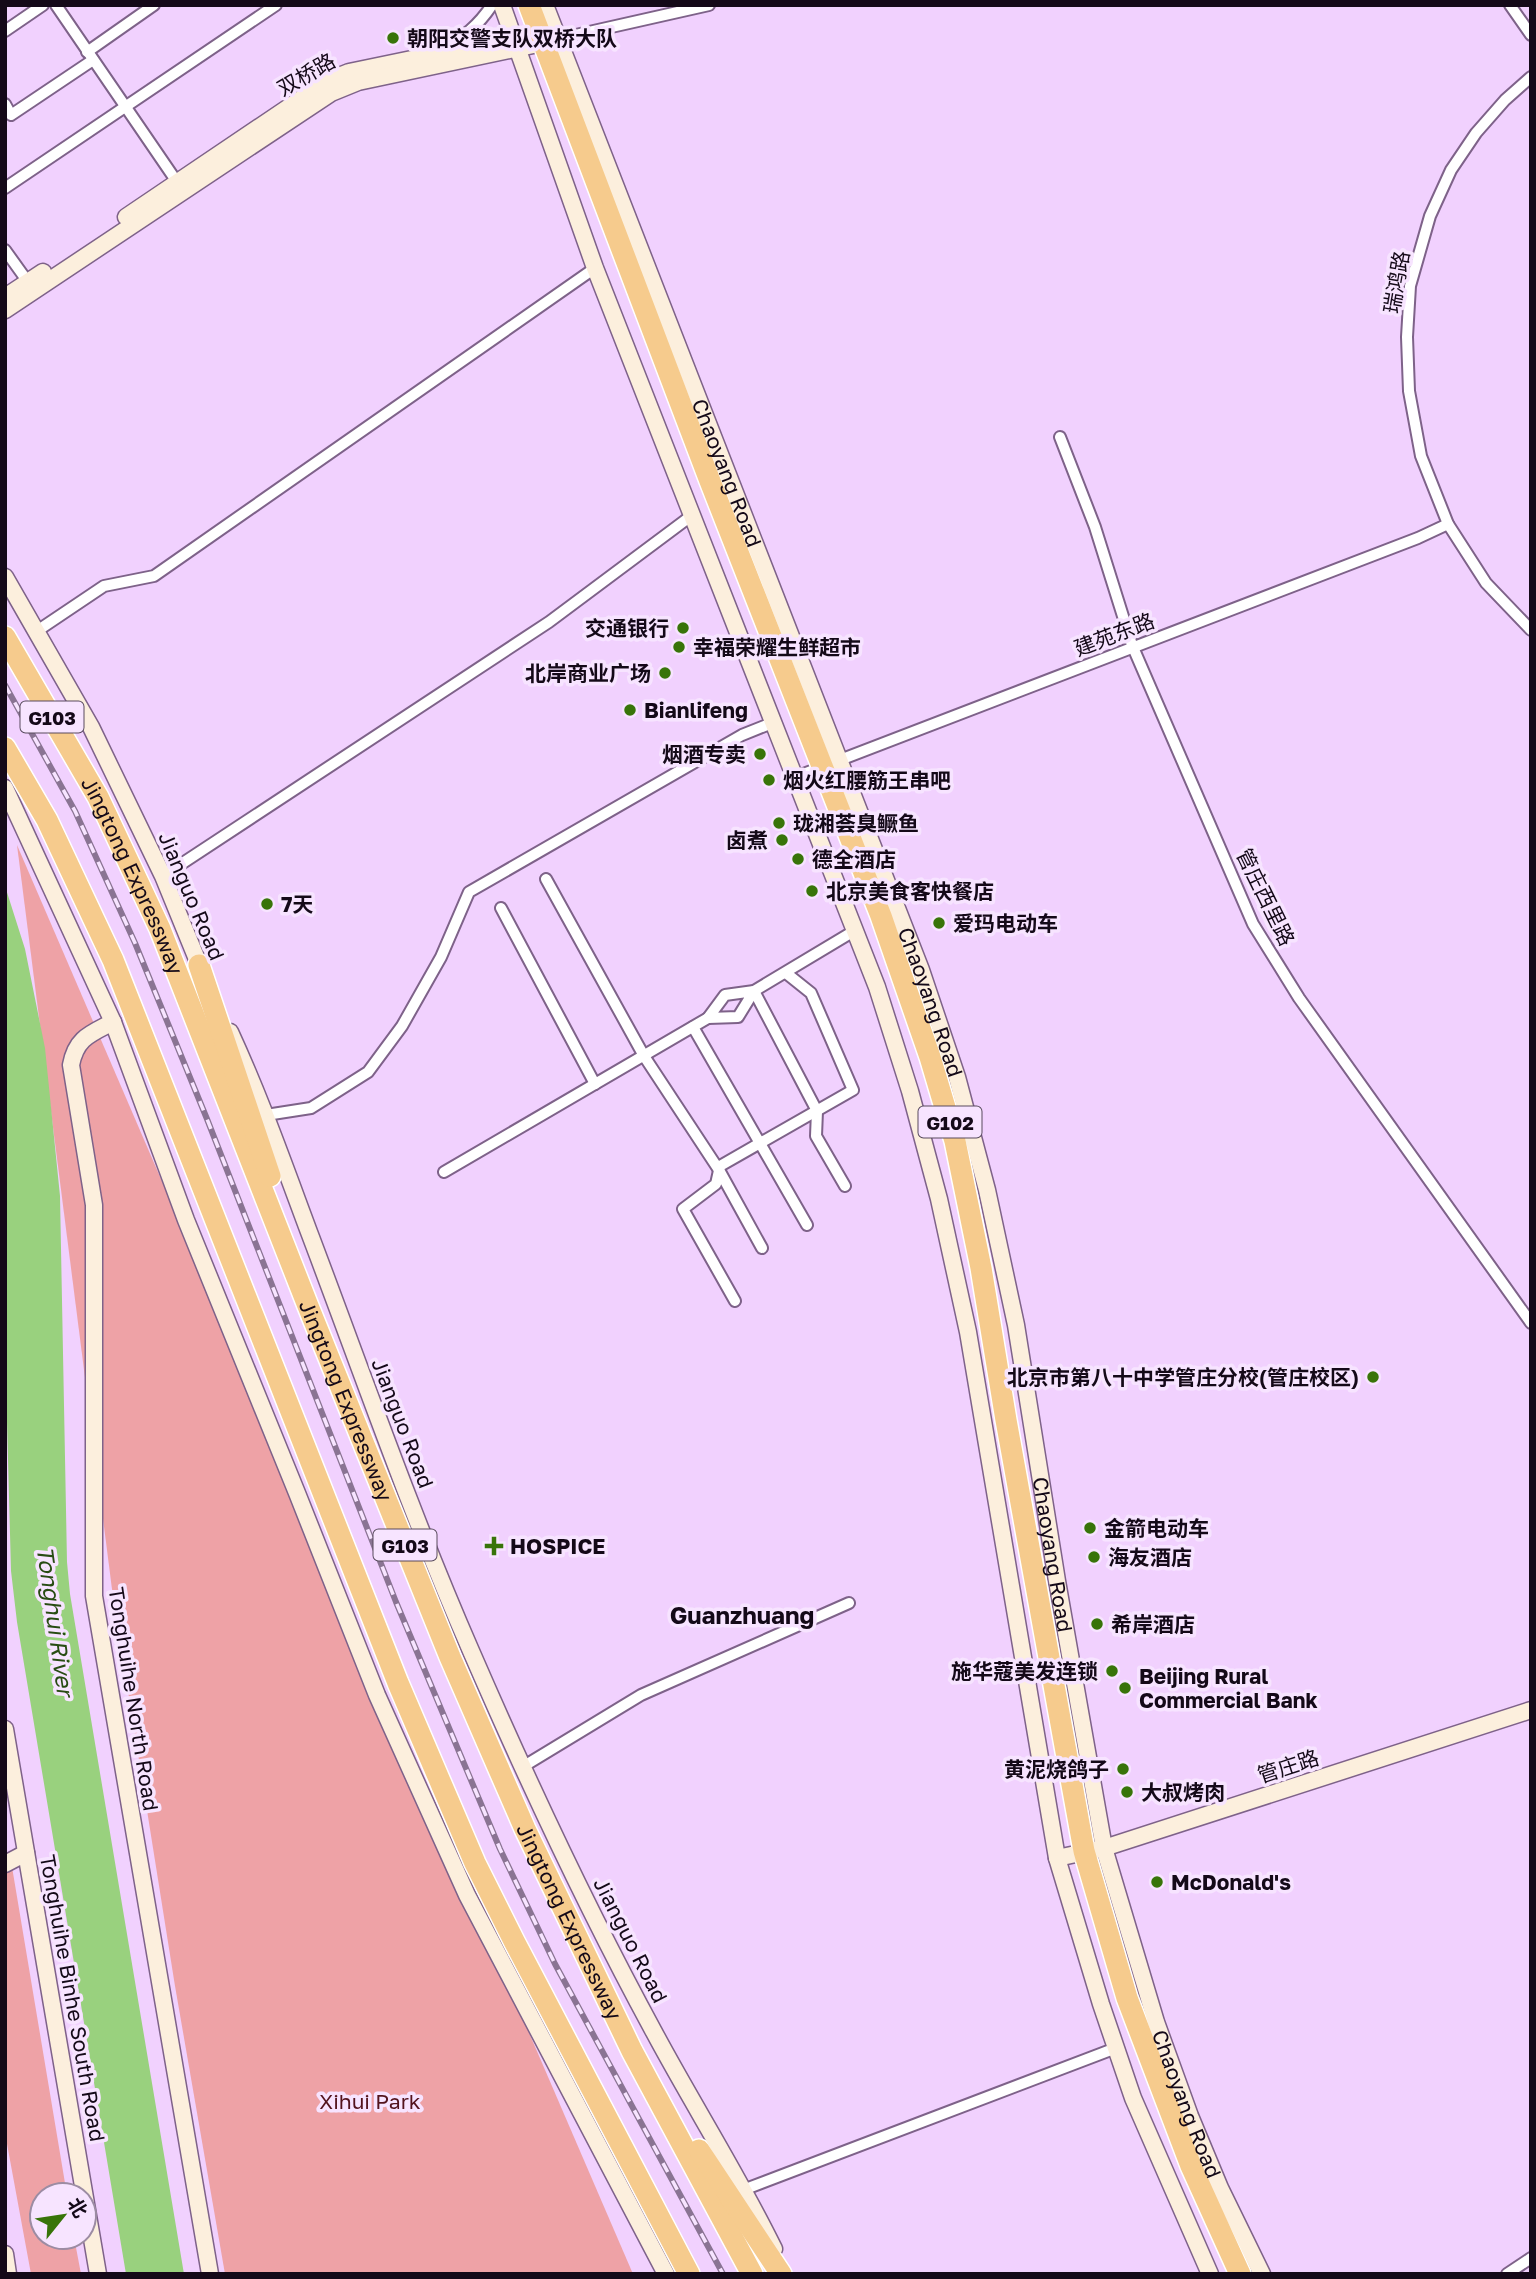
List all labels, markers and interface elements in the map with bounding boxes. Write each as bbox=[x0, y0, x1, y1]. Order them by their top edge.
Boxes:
place label: 朝阳交警支队双桥大队 bbox=[407, 25, 617, 51]
marker: 朝阳交警支队双桥大队 bbox=[385, 30, 401, 46]
street label: 双桥路 bbox=[272, 47, 340, 101]
street label: 瑞鸿路 bbox=[1378, 249, 1414, 315]
street label: Chaoyang Road bbox=[687, 395, 768, 551]
street label: 建苑东路 bbox=[1070, 607, 1158, 661]
place label: 交通银行 bbox=[585, 615, 669, 641]
marker: 交通银行 bbox=[675, 620, 691, 636]
place label: 幸福荣耀生鲜超市 bbox=[693, 634, 861, 660]
marker: 幸福荣耀生鲜超市 bbox=[671, 639, 687, 655]
place label: 北岸商业广场 bbox=[525, 660, 651, 686]
marker: 北岸商业广场 bbox=[657, 665, 673, 681]
place label: Bianlifeng bbox=[644, 697, 748, 723]
road number: G103 bbox=[20, 702, 84, 732]
marker: Bianlifeng bbox=[622, 702, 638, 718]
place label: 烟酒专卖 bbox=[662, 741, 746, 767]
marker: 烟酒专卖 bbox=[752, 746, 768, 762]
place label: 烟火红腰筋王串吧 bbox=[783, 767, 951, 793]
street label: Jingtong Expressway bbox=[76, 772, 190, 978]
marker: 烟火红腰筋王串吧 bbox=[761, 772, 777, 788]
place label: 珑湘荟臭鳜鱼 bbox=[793, 810, 919, 836]
marker: 珑湘荟臭鳜鱼 bbox=[771, 815, 787, 831]
place label: 卤煮 bbox=[726, 827, 768, 853]
street label: Jianguo Road bbox=[153, 828, 231, 964]
marker: 卤煮 bbox=[774, 832, 790, 848]
street label: 管庄西里路 bbox=[1231, 844, 1301, 950]
place label: 德全酒店 bbox=[812, 846, 896, 872]
marker: 德全酒店 bbox=[790, 851, 806, 867]
place label: 北京美食客快餐店 bbox=[826, 878, 994, 904]
marker: 北京美食客快餐店 bbox=[804, 883, 820, 899]
place label: 7天 bbox=[281, 891, 313, 917]
marker: 7天 bbox=[259, 896, 275, 912]
place label: 爱玛电动车 bbox=[953, 910, 1058, 936]
marker: 爱玛电动车 bbox=[931, 915, 947, 931]
street label: Chaoyang Road bbox=[893, 923, 969, 1080]
road number: G102 bbox=[918, 1106, 982, 1138]
street label: Jingtong Expressway bbox=[294, 1296, 399, 1505]
street label: Jianguo Road bbox=[366, 1354, 440, 1492]
place label: 北京市第八十中学管庄分校(管庄校区) bbox=[1007, 1364, 1359, 1390]
marker: 北京市第八十中学管庄分校(管庄校区) bbox=[1365, 1369, 1381, 1385]
street label: Chaoyang Road bbox=[1028, 1475, 1079, 1634]
place label: 金箭电动车 bbox=[1104, 1515, 1209, 1541]
marker: 金箭电动车 bbox=[1082, 1520, 1098, 1536]
road number: G103 bbox=[374, 1530, 436, 1560]
place label: HOSPICE bbox=[510, 1533, 605, 1559]
marker: HOSPICE bbox=[484, 1536, 504, 1556]
water label: Tonghui River bbox=[32, 1544, 81, 1701]
place label: 海友酒店 bbox=[1108, 1544, 1192, 1570]
marker: 海友酒店 bbox=[1086, 1549, 1102, 1565]
street label: Tonghuihe North Road bbox=[103, 1585, 165, 1813]
district label: Guanzhuang bbox=[670, 1600, 814, 1629]
place label: 希岸酒店 bbox=[1111, 1611, 1195, 1637]
marker: 希岸酒店 bbox=[1089, 1616, 1105, 1632]
place label: 施华蔻美发连锁 bbox=[951, 1658, 1098, 1684]
marker: 施华蔻美发连锁 bbox=[1104, 1663, 1120, 1679]
place label: Beijing Rural Commercial Bank bbox=[1139, 1663, 1318, 1713]
marker: Beijing Rural Commercial Bank bbox=[1117, 1680, 1133, 1696]
street label: 管庄路 bbox=[1254, 1744, 1322, 1788]
place label: 黄泥烧鸽子 bbox=[1004, 1756, 1109, 1782]
marker: 黄泥烧鸽子 bbox=[1115, 1761, 1131, 1777]
place label: 大叔烤肉 bbox=[1141, 1779, 1225, 1805]
marker: 大叔烤肉 bbox=[1119, 1784, 1135, 1800]
street label: Jingtong Expressway bbox=[511, 1819, 628, 2024]
street label: Tonghuihe Binhe South Road bbox=[35, 1853, 111, 2143]
place label: McDonald's bbox=[1171, 1869, 1291, 1895]
street label: Jianguo Road bbox=[588, 1873, 674, 2007]
marker: McDonald's bbox=[1149, 1874, 1165, 1890]
street label: Chaoyang Road bbox=[1147, 2026, 1227, 2182]
park label: Xihui Park bbox=[319, 2088, 421, 2114]
north arrow bbox=[28, 2181, 98, 2251]
text: 北 bbox=[63, 2193, 93, 2221]

